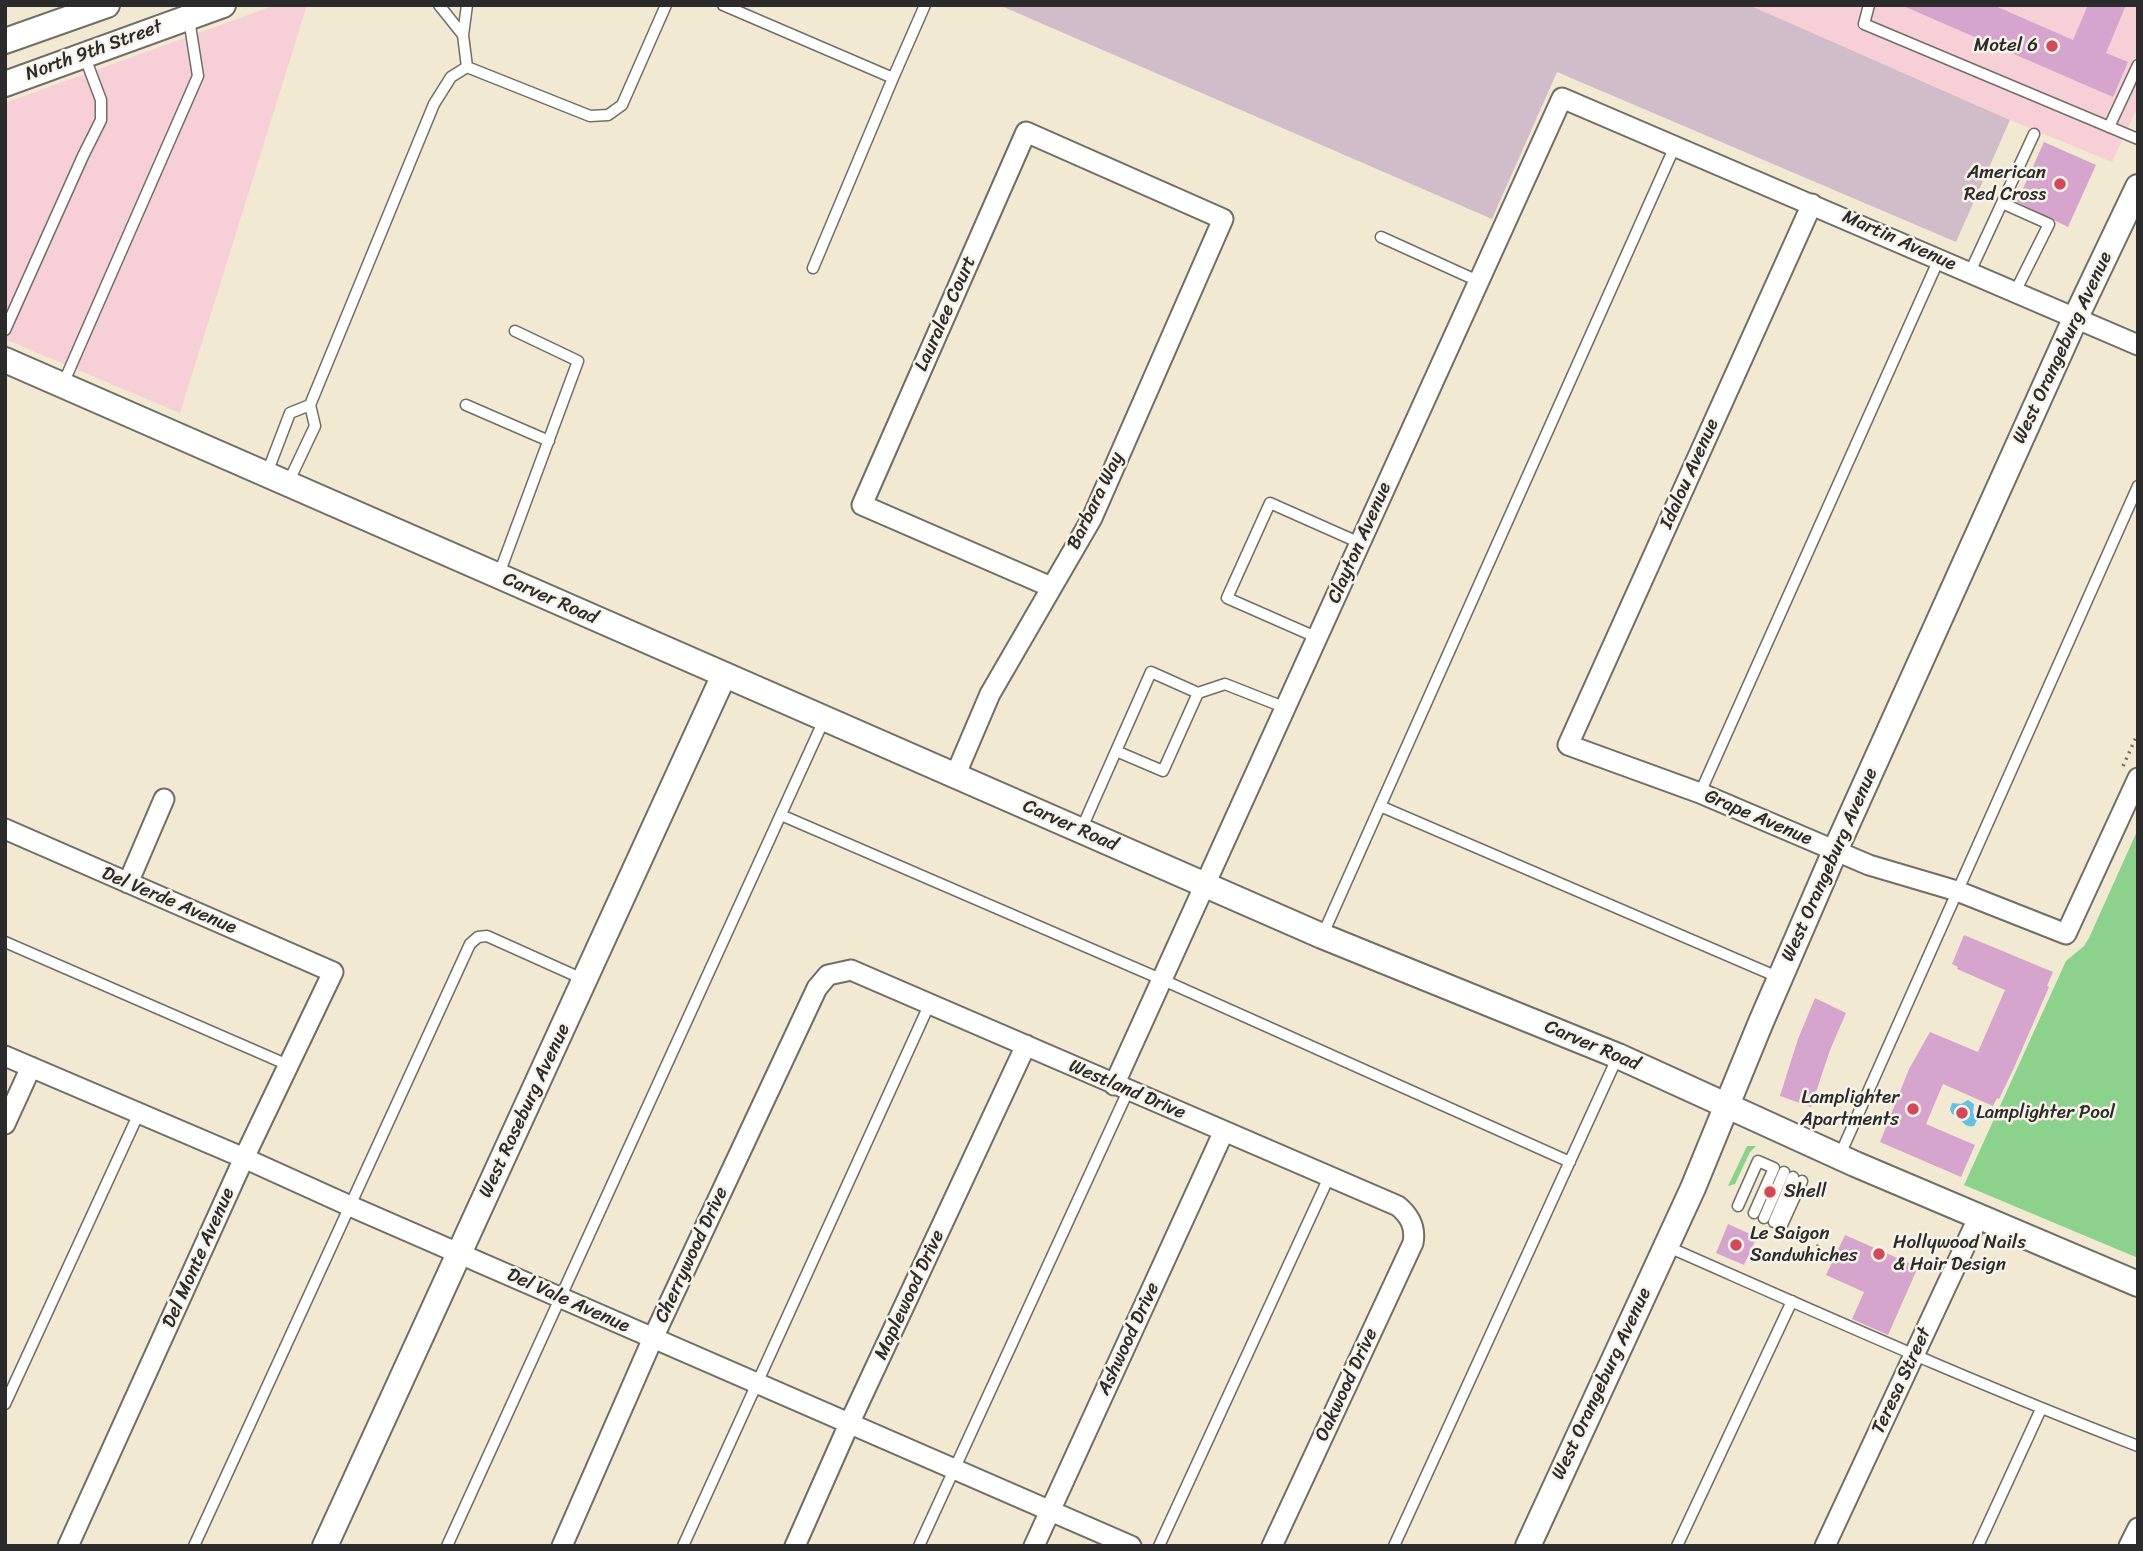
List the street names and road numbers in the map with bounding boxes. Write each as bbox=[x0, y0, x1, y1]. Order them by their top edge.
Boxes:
street label: North 9th Street bbox=[22, 16, 166, 86]
street label: Martin Avenue bbox=[1839, 206, 1959, 276]
street label: West Orangeburg Avenue bbox=[2008, 248, 2118, 448]
street label: Lauralee Court bbox=[910, 253, 982, 375]
street label: Idalou Avenue bbox=[1656, 416, 1724, 532]
street label: Barbara Way bbox=[1063, 449, 1129, 553]
street label: Clayton Avenue bbox=[1323, 479, 1397, 607]
street label: Carver Road bbox=[499, 568, 601, 630]
street label: West Orangeburg Avenue bbox=[1777, 765, 1883, 965]
street label: Grape Avenue bbox=[1701, 785, 1815, 851]
street label: Carver Road bbox=[1019, 795, 1121, 857]
street label: Del Verde Avenue bbox=[98, 862, 240, 940]
street label: Carver Road bbox=[1541, 1016, 1643, 1076]
street label: West Roseburg Avenue bbox=[475, 1020, 575, 1202]
street label: Westland Drive bbox=[1065, 1055, 1189, 1125]
street label: Cherrywood Drive bbox=[651, 1183, 733, 1327]
street label: Del Monte Avenue bbox=[158, 1185, 240, 1331]
street label: Maplewood Drive bbox=[870, 1227, 950, 1363]
street label: Del Vale Avenue bbox=[503, 1264, 633, 1338]
street label: Ashwood Drive bbox=[1093, 1279, 1165, 1399]
street label: West Orangeburg Avenue bbox=[1547, 1284, 1657, 1484]
street label: Teresa Street bbox=[1867, 1324, 1937, 1438]
street label: Oakwood Drive bbox=[1311, 1325, 1383, 1445]

